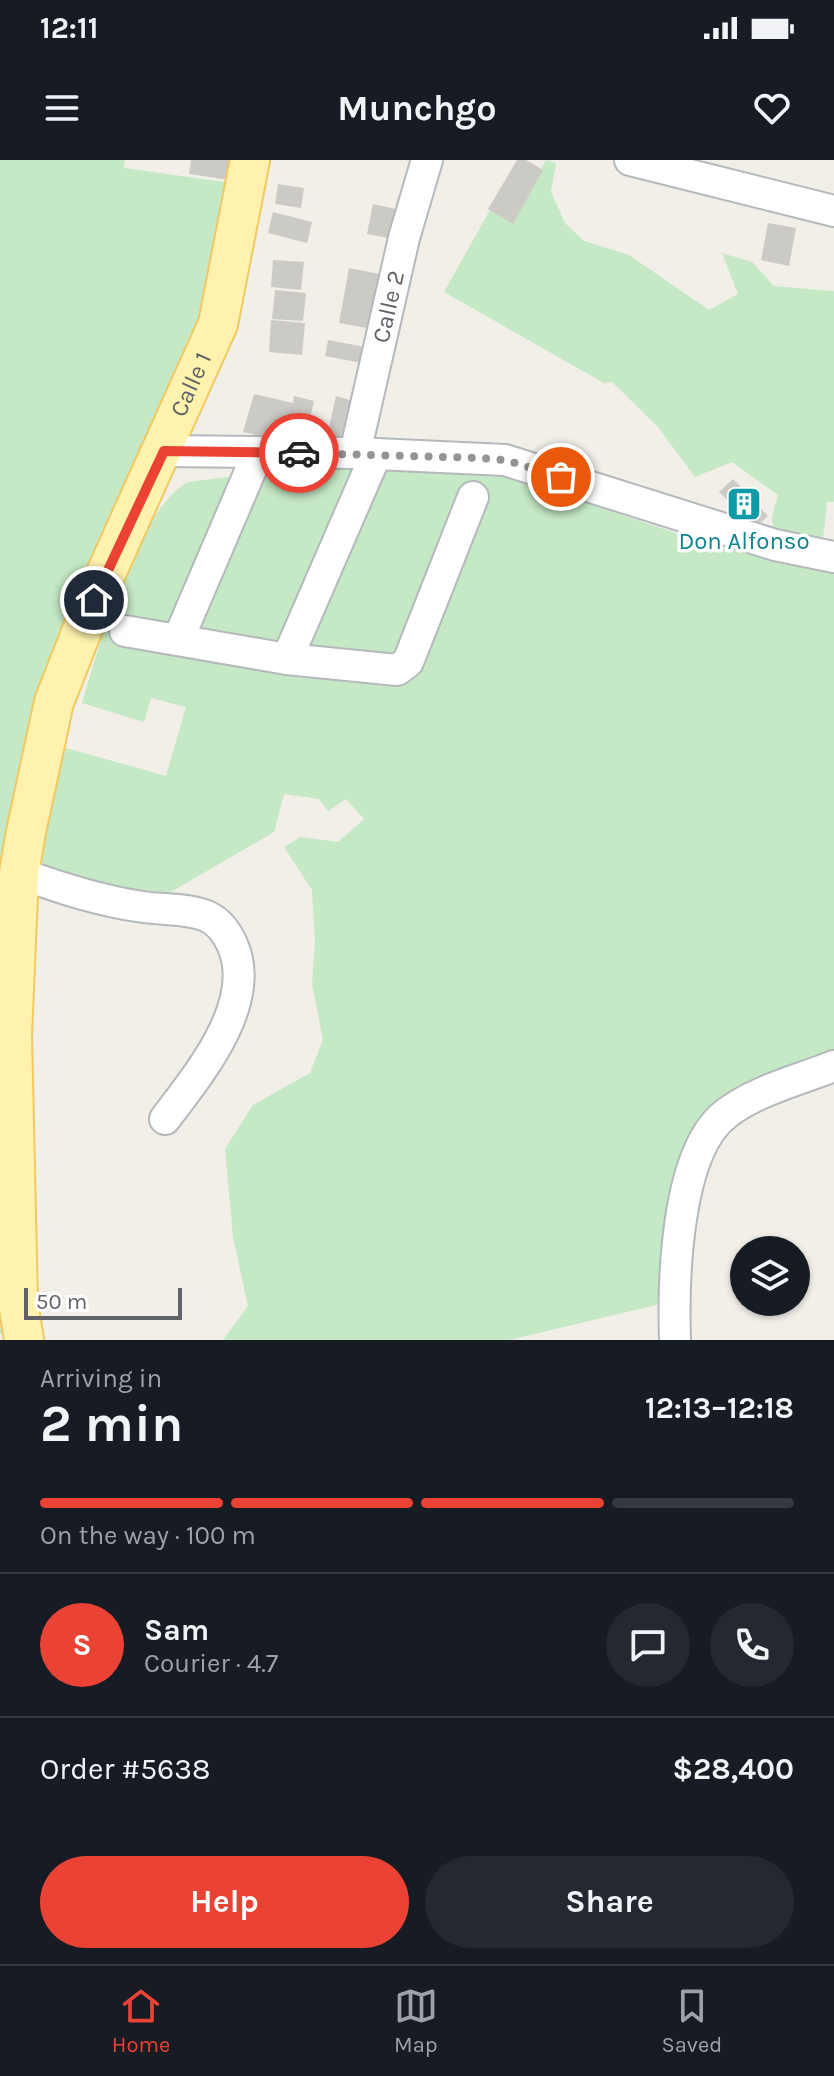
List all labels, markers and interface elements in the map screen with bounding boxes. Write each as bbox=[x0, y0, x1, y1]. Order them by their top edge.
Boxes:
text: 12:11 bbox=[40, 10, 98, 46]
icon: menu bbox=[40, 86, 84, 130]
icon: heart bbox=[750, 86, 794, 130]
text: Munchgo bbox=[337, 87, 497, 129]
street label: Calle 2 bbox=[367, 268, 410, 346]
street label: Calle 1 bbox=[164, 348, 217, 421]
courier bbox=[259, 413, 339, 493]
icon: car bbox=[277, 431, 321, 475]
pin bbox=[527, 443, 595, 511]
icon: bag bbox=[539, 455, 583, 499]
building icon: Don Alfonso bbox=[725, 485, 763, 523]
place label: Don Alfonso bbox=[678, 527, 810, 555]
pin bbox=[60, 566, 128, 634]
icon: home bbox=[72, 578, 116, 622]
map controls bbox=[730, 1236, 810, 1316]
button: layers bbox=[730, 1236, 810, 1316]
scale bar bbox=[24, 1284, 182, 1320]
text: 50 m bbox=[36, 1289, 87, 1315]
text: Arriving in bbox=[40, 1363, 162, 1394]
text: 12:13–12:18 bbox=[645, 1390, 794, 1426]
text: 2 min bbox=[40, 1393, 183, 1454]
text: On the way · 100 m bbox=[40, 1520, 256, 1551]
button: chat bbox=[606, 1603, 690, 1687]
button: phone bbox=[710, 1603, 794, 1687]
text: Sam bbox=[144, 1612, 209, 1648]
text: S bbox=[72, 1627, 92, 1663]
text: Courier · 4.7 bbox=[144, 1648, 278, 1679]
text: Order #5638 bbox=[40, 1751, 210, 1787]
text: $28,400 bbox=[672, 1751, 794, 1787]
button: Help bbox=[40, 1856, 409, 1948]
button: Share bbox=[425, 1856, 794, 1948]
tab: Home bbox=[112, 1984, 170, 2058]
tab: Map bbox=[394, 1984, 438, 2058]
tab: Saved bbox=[661, 1984, 722, 2058]

